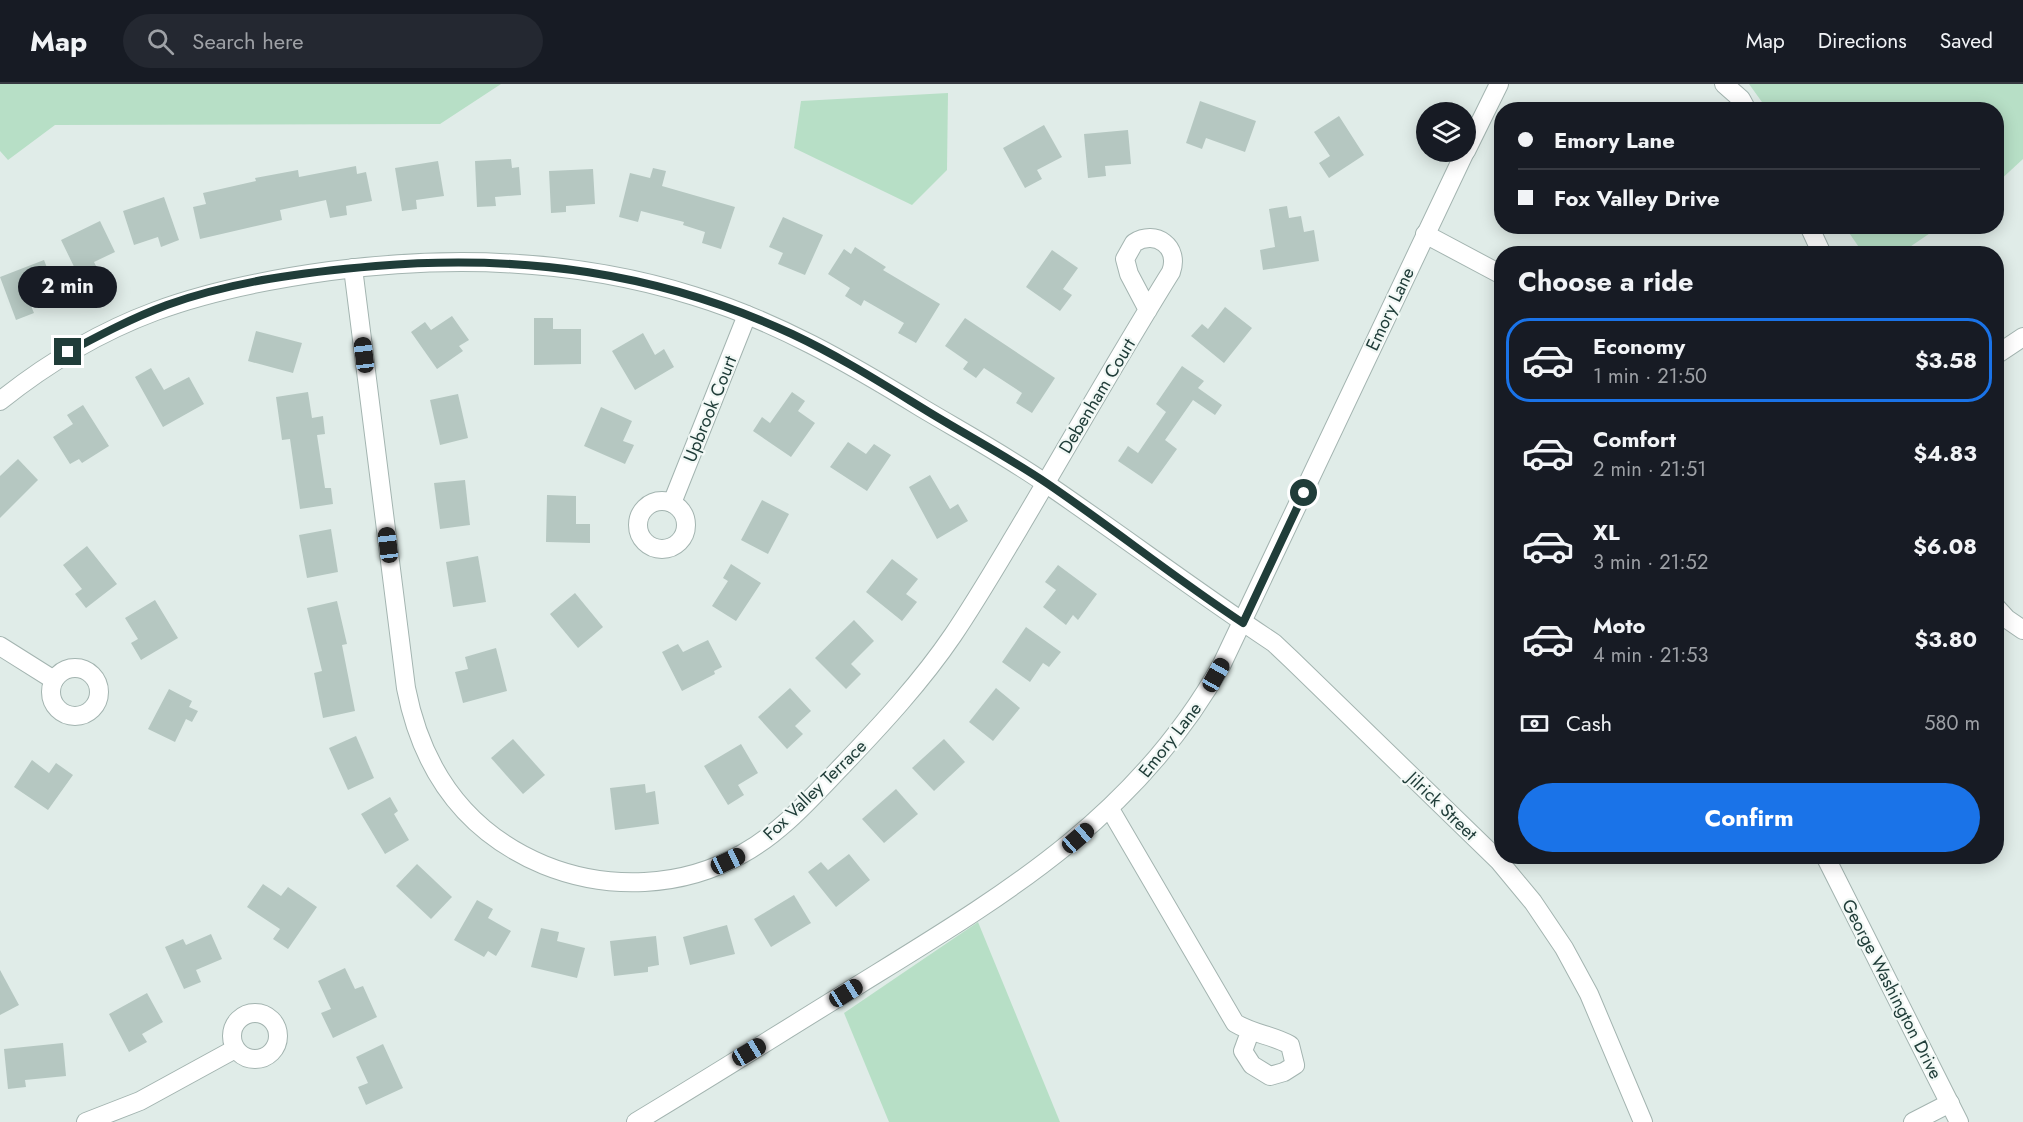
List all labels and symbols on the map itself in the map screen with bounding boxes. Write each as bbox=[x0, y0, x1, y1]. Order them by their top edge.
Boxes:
street label: Emory Lane bbox=[1359, 263, 1421, 355]
callout: 2 min bbox=[19, 265, 118, 307]
street label: Debenham Court bbox=[1052, 333, 1142, 458]
car bbox=[353, 336, 375, 374]
route end bbox=[54, 338, 81, 365]
street label: Upbrook Court bbox=[677, 351, 743, 466]
route start bbox=[1290, 479, 1317, 506]
car bbox=[377, 526, 399, 564]
car bbox=[1199, 655, 1233, 695]
street label: Emory Lane bbox=[1132, 697, 1208, 783]
street label: Fox Valley Terrace bbox=[757, 734, 873, 846]
street label: Jilrick Street bbox=[1400, 764, 1483, 847]
car bbox=[1059, 819, 1097, 857]
car bbox=[708, 845, 748, 877]
street label: George Washington Drive bbox=[1835, 895, 1949, 1083]
car bbox=[826, 976, 866, 1010]
car bbox=[729, 1035, 769, 1069]

